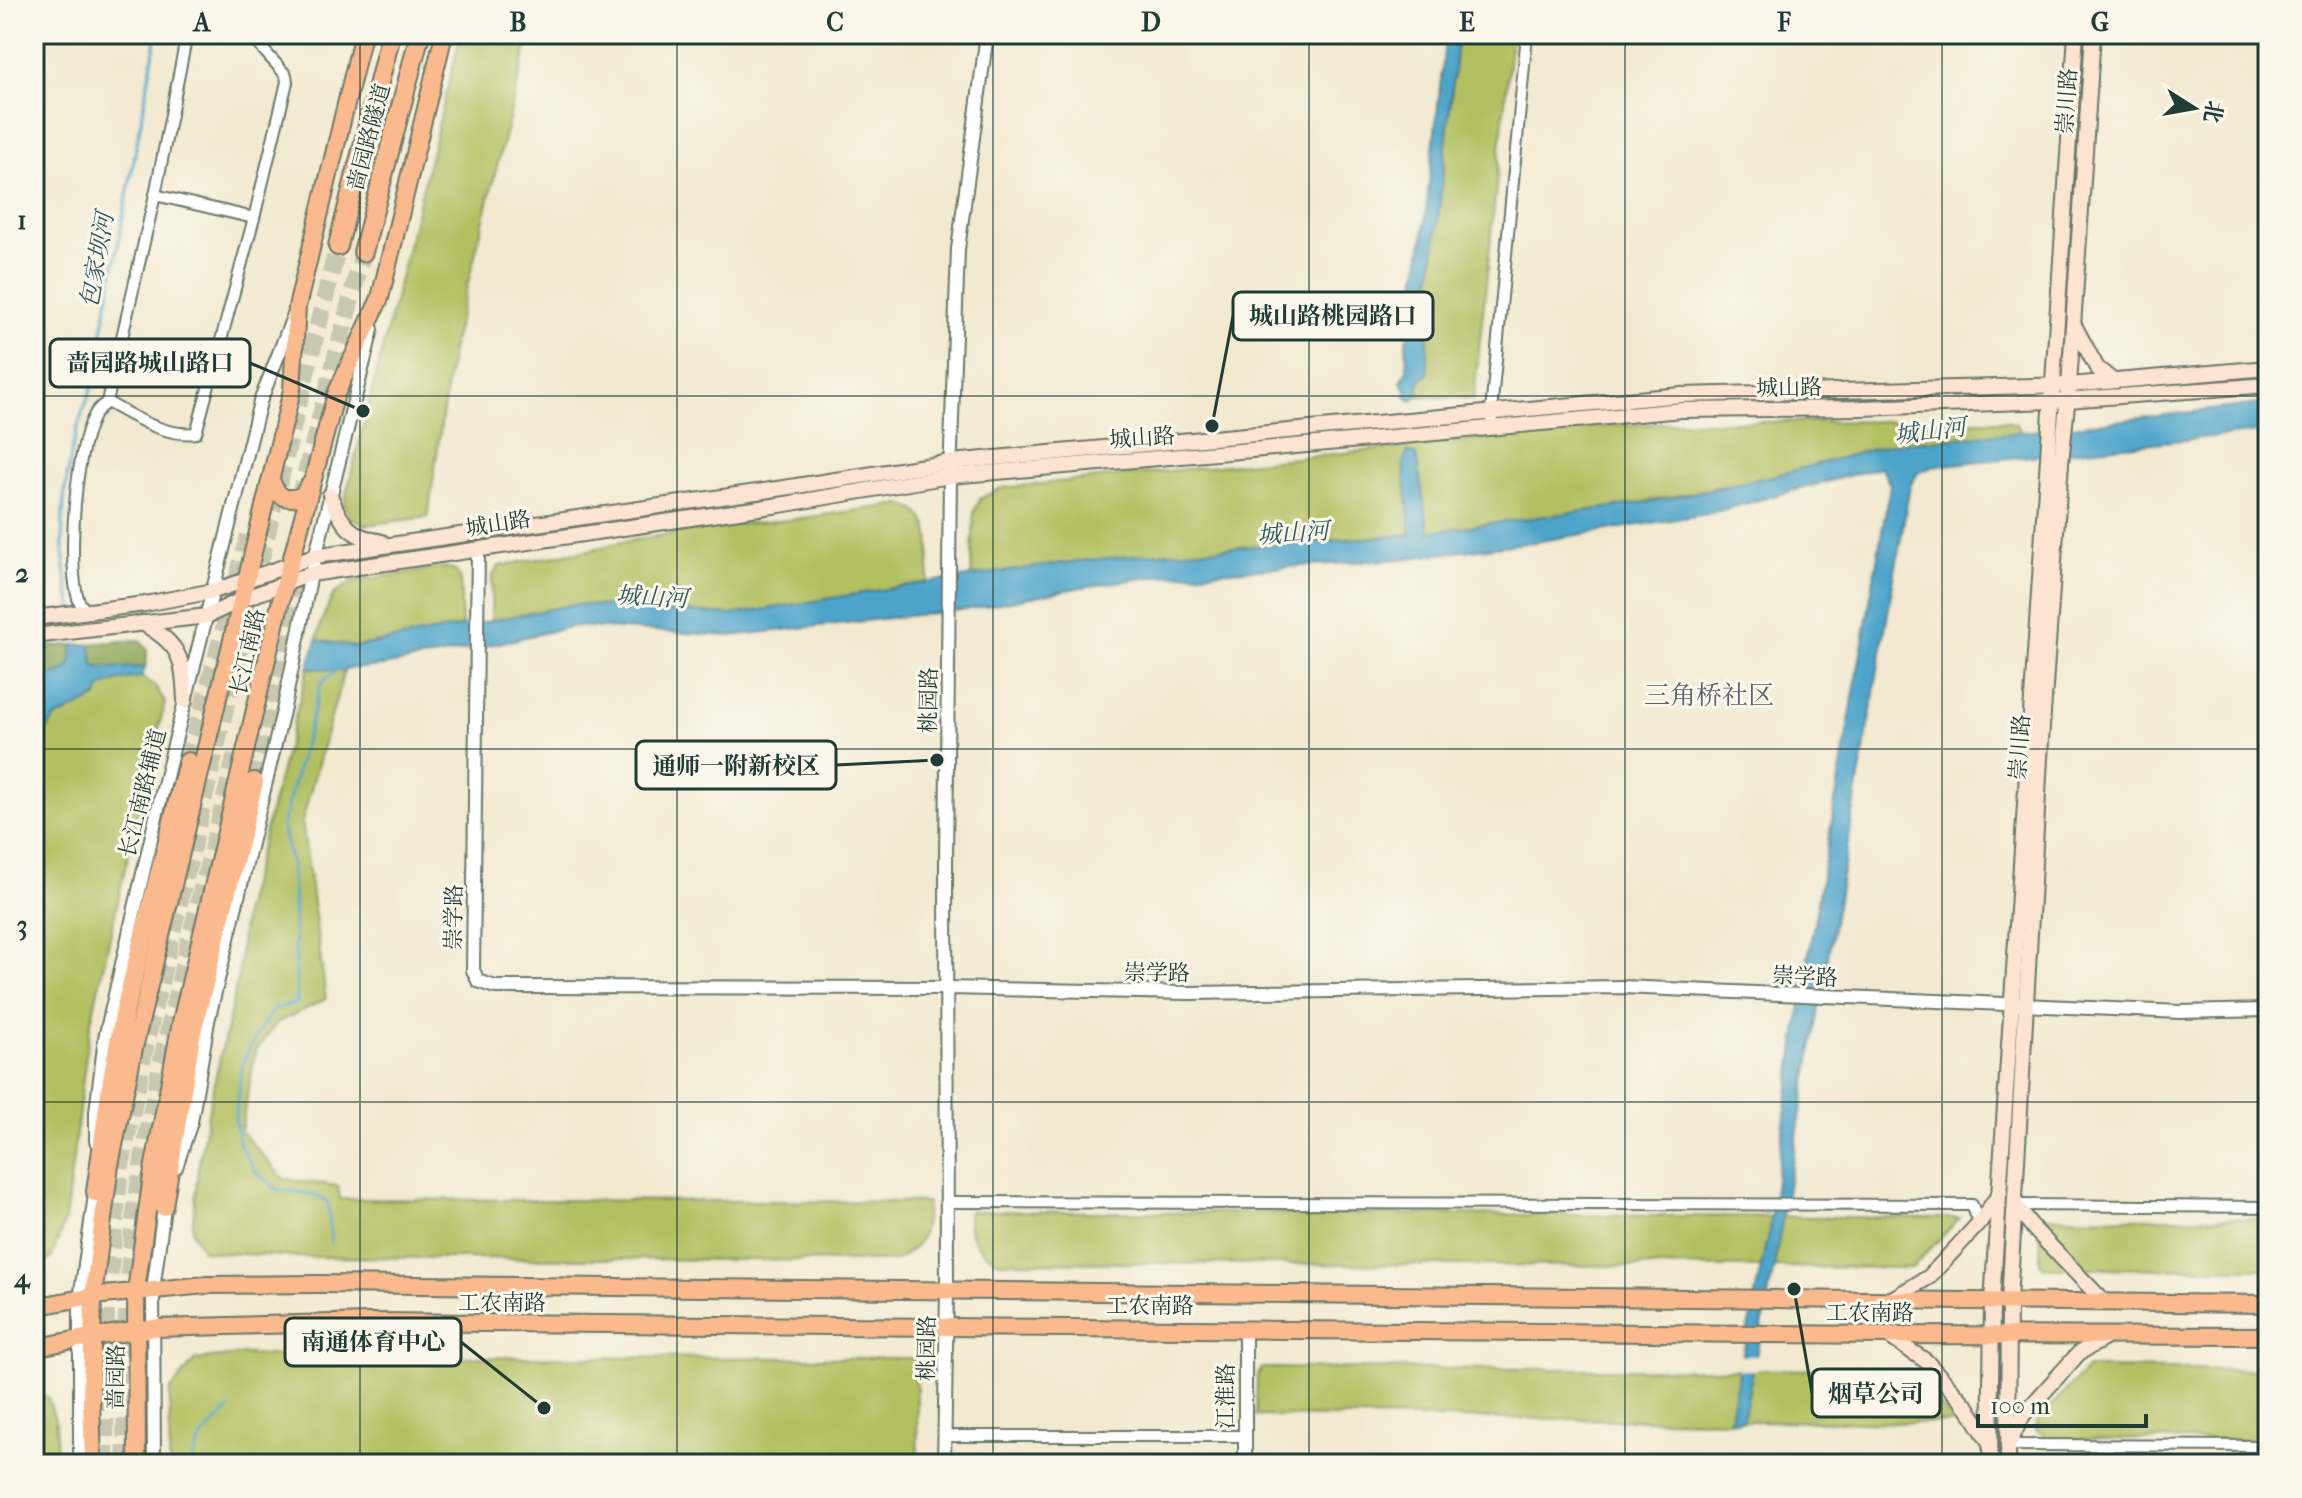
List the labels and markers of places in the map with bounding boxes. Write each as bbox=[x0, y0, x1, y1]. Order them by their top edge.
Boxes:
callout: 城山路桃园路口 bbox=[1233, 292, 1433, 340]
callout: 啬园路城山路口 bbox=[50, 339, 250, 387]
callout: 通师一附新校区 bbox=[636, 741, 836, 789]
callout: 南通体育中心 bbox=[285, 1318, 461, 1366]
callout: 烟草公司 bbox=[1812, 1369, 1940, 1417]

